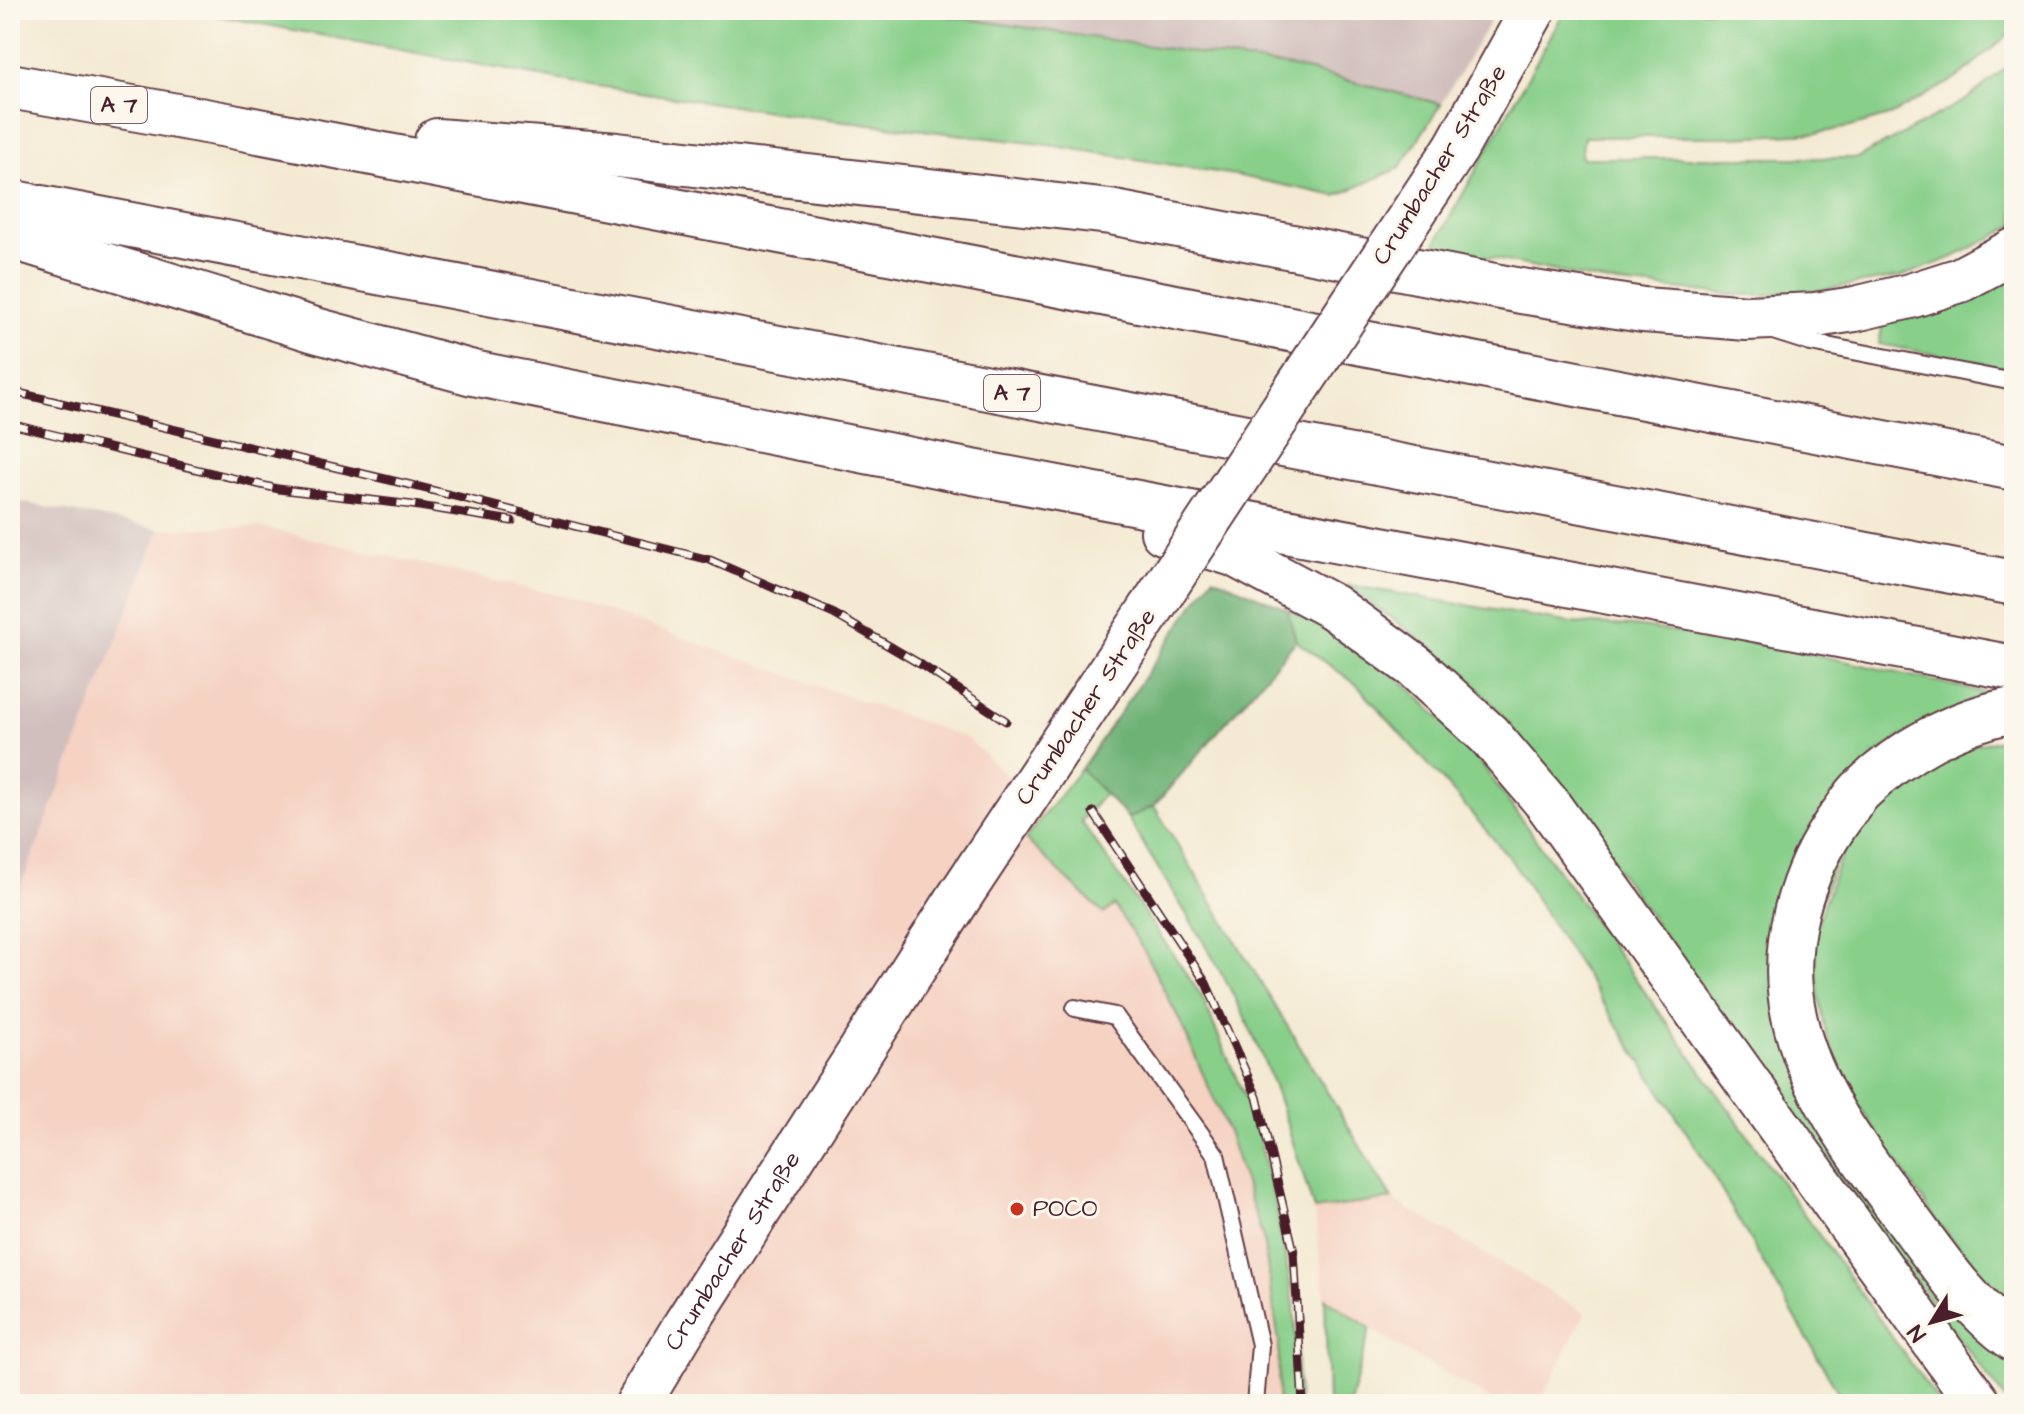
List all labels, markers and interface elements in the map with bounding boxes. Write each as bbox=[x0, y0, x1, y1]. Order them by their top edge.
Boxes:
street label: Crumbacher Straße bbox=[1365, 58, 1515, 272]
road number: A 7 bbox=[91, 87, 147, 123]
road number: A 7 bbox=[984, 375, 1040, 411]
street label: Crumbacher Straße bbox=[1008, 602, 1164, 812]
street label: Crumbacher Straße bbox=[657, 1145, 809, 1357]
place label: POCO bbox=[1033, 1192, 1097, 1226]
marker: POCO bbox=[1008, 1200, 1026, 1218]
north arrow bbox=[1892, 1282, 1972, 1362]
text: N bbox=[1901, 1318, 1934, 1348]

